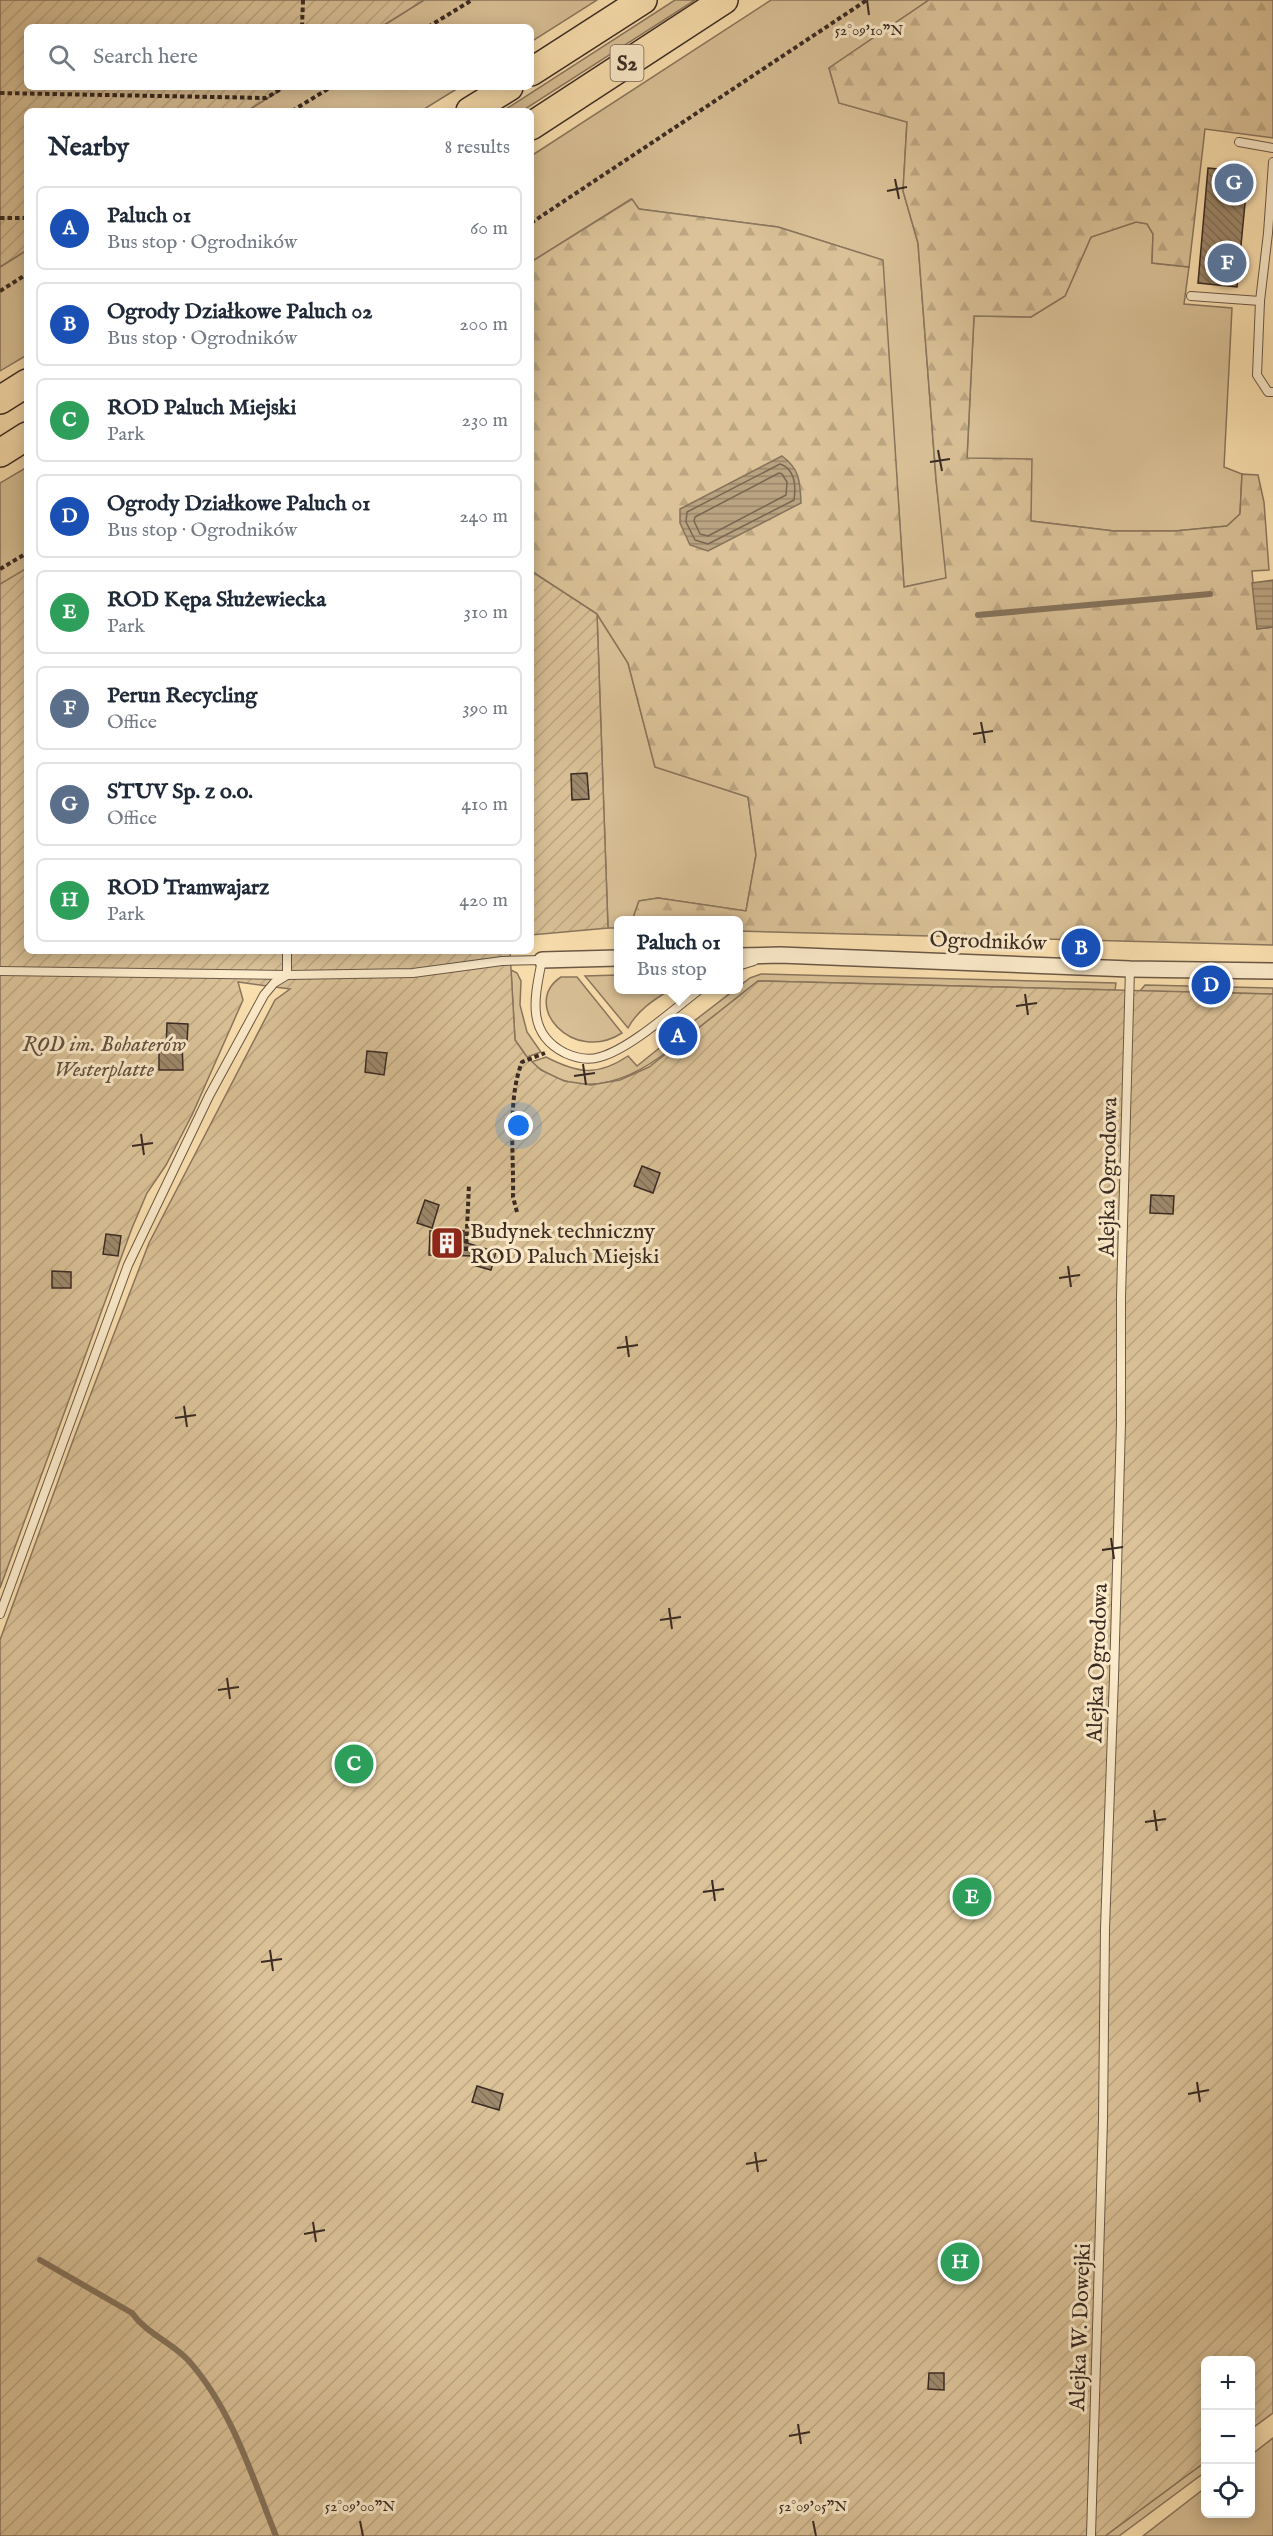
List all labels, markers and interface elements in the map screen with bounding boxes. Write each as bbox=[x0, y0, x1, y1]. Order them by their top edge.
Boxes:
text: 52°09'10"N bbox=[835, 21, 903, 40]
search box bbox=[24, 24, 534, 90]
icon: search bbox=[45, 41, 78, 74]
text: Search here bbox=[93, 43, 198, 71]
road number: S2 bbox=[610, 45, 644, 81]
text: Nearby bbox=[48, 131, 129, 164]
text: 8 results bbox=[444, 135, 510, 160]
pin: G bbox=[1214, 160, 1254, 206]
text: Paluch 01 bbox=[107, 202, 191, 230]
text: A bbox=[63, 216, 76, 241]
text: 60 m bbox=[470, 216, 508, 241]
text: Bus stop · Ogrodników bbox=[107, 230, 297, 255]
pin: F bbox=[1208, 240, 1246, 286]
text: Ogrody Działkowe Paluch 02 bbox=[107, 298, 373, 326]
text: B bbox=[63, 312, 76, 337]
text: 200 m bbox=[459, 312, 508, 337]
text: Bus stop · Ogrodników bbox=[107, 326, 297, 351]
text: ROD Paluch Miejski bbox=[107, 394, 296, 422]
text: C bbox=[62, 408, 77, 433]
text: 230 m bbox=[462, 408, 508, 433]
text: Park bbox=[107, 422, 145, 447]
text: Ogrody Działkowe Paluch 01 bbox=[107, 490, 370, 518]
text: D bbox=[61, 504, 78, 529]
text: 240 m bbox=[459, 504, 508, 529]
text: Bus stop · Ogrodników bbox=[107, 518, 297, 543]
text: ROD Kępa Służewiecka bbox=[107, 586, 326, 614]
text: E bbox=[63, 600, 76, 625]
text: 310 m bbox=[464, 600, 508, 625]
text: Park bbox=[107, 614, 145, 639]
text: Perun Recycling bbox=[107, 682, 257, 710]
text: F bbox=[63, 696, 76, 721]
text: 390 m bbox=[462, 696, 508, 721]
text: Office bbox=[107, 710, 157, 735]
text: STUV Sp. z o.o. bbox=[107, 778, 253, 806]
text: G bbox=[62, 792, 77, 817]
text: 410 m bbox=[461, 792, 508, 817]
text: Office bbox=[107, 806, 157, 831]
text: ROD Tramwajarz bbox=[107, 874, 269, 902]
text: H bbox=[61, 888, 78, 913]
text: 420 m bbox=[459, 888, 508, 913]
text: Park bbox=[107, 902, 145, 927]
popup bbox=[614, 916, 743, 994]
street label: Ogrodników bbox=[929, 926, 1047, 958]
pin: B bbox=[1062, 926, 1100, 970]
text: Paluch 01 bbox=[636, 929, 721, 957]
text: Bus stop bbox=[636, 957, 707, 982]
pin: D bbox=[1192, 962, 1230, 1008]
pin: A bbox=[658, 1014, 698, 1058]
park label: ROD im. Bohaterów Westerplatte bbox=[22, 1031, 186, 1084]
street label: Alejka Ogrodowa bbox=[1094, 1097, 1124, 1258]
your location bbox=[504, 1111, 533, 1140]
place label: Budynek techniczny ROD Paluch Miejski bbox=[470, 1218, 659, 1271]
building icon: Budynek techniczny ROD Paluch Miejski bbox=[429, 1225, 465, 1261]
street label: Alejka Ogrodowa bbox=[1081, 1582, 1115, 1744]
pin: C bbox=[334, 1742, 374, 1786]
pin: E bbox=[952, 1874, 992, 1920]
pin: H bbox=[940, 2240, 980, 2284]
street label: Alejka W. Dowejki bbox=[1064, 2242, 1098, 2413]
map controls bbox=[1201, 2356, 1255, 2518]
button: + bbox=[1201, 2356, 1255, 2410]
button: − bbox=[1201, 2410, 1255, 2464]
button: locate bbox=[1201, 2464, 1255, 2518]
text: 52°09'00"N bbox=[325, 2497, 395, 2516]
text: 52°09'05"N bbox=[779, 2497, 847, 2516]

